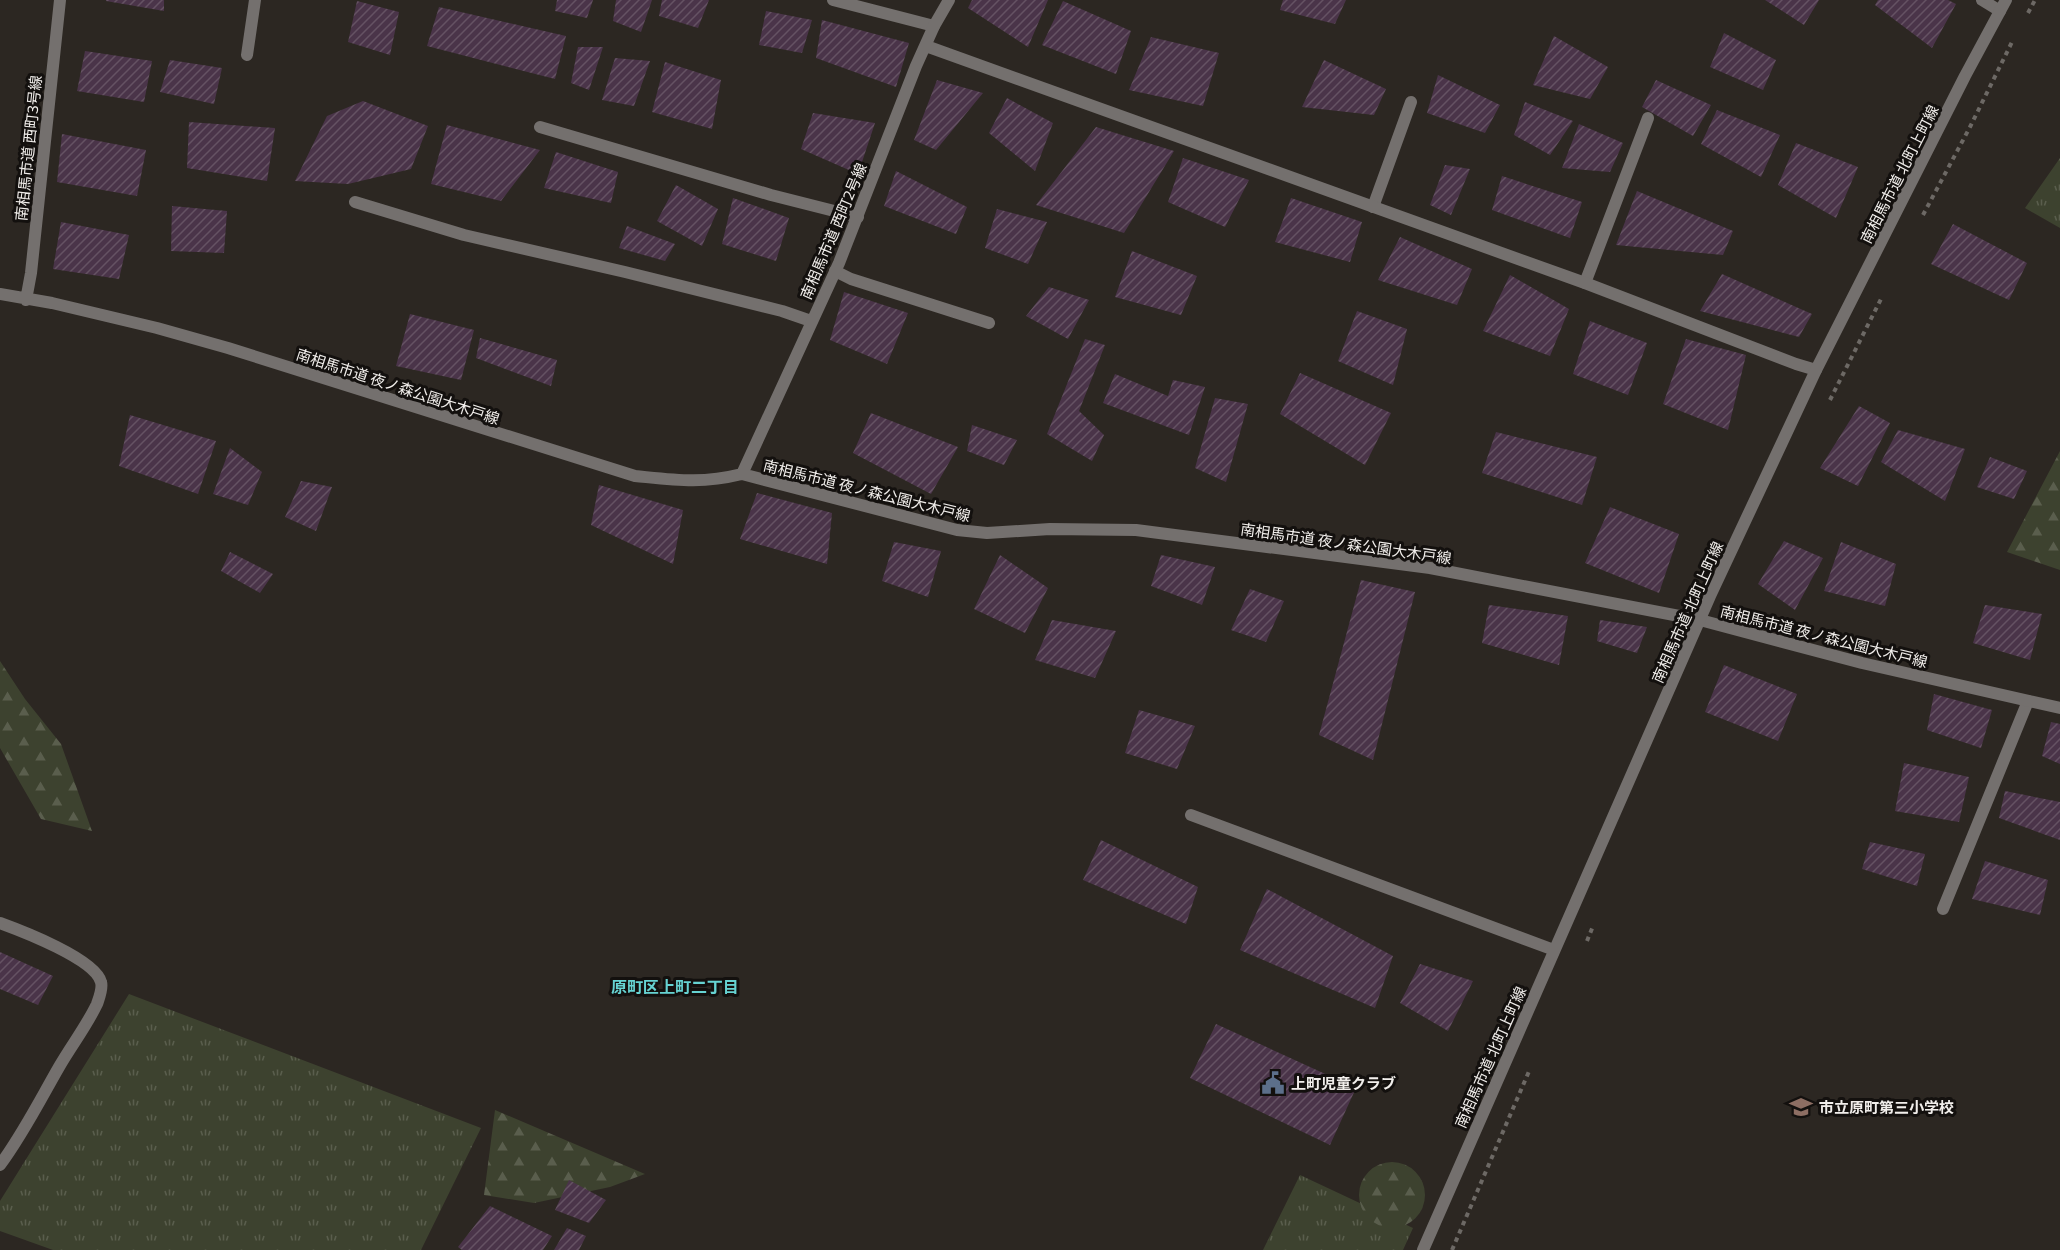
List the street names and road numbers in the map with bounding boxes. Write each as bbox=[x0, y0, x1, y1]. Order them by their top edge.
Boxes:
street label: 南相馬市道 西町3号線 bbox=[11, 74, 45, 222]
street label: 南相馬市道 北町上町線 bbox=[1856, 102, 1942, 246]
street label: 南相馬市道 西町2号線 bbox=[796, 160, 870, 302]
street label: 南相馬市道 夜ノ森公園大木戸線 bbox=[294, 345, 502, 427]
street label: 南相馬市道 夜ノ森公園大木戸線 bbox=[762, 456, 972, 524]
street label: 南相馬市道 夜ノ森公園大木戸線 bbox=[1239, 519, 1453, 567]
street label: 南相馬市道 北町上町線 bbox=[1648, 539, 1726, 685]
street label: 南相馬市道 夜ノ森公園大木戸線 bbox=[1719, 602, 1929, 670]
street label: 南相馬市道 北町上町線 bbox=[1451, 984, 1529, 1130]

